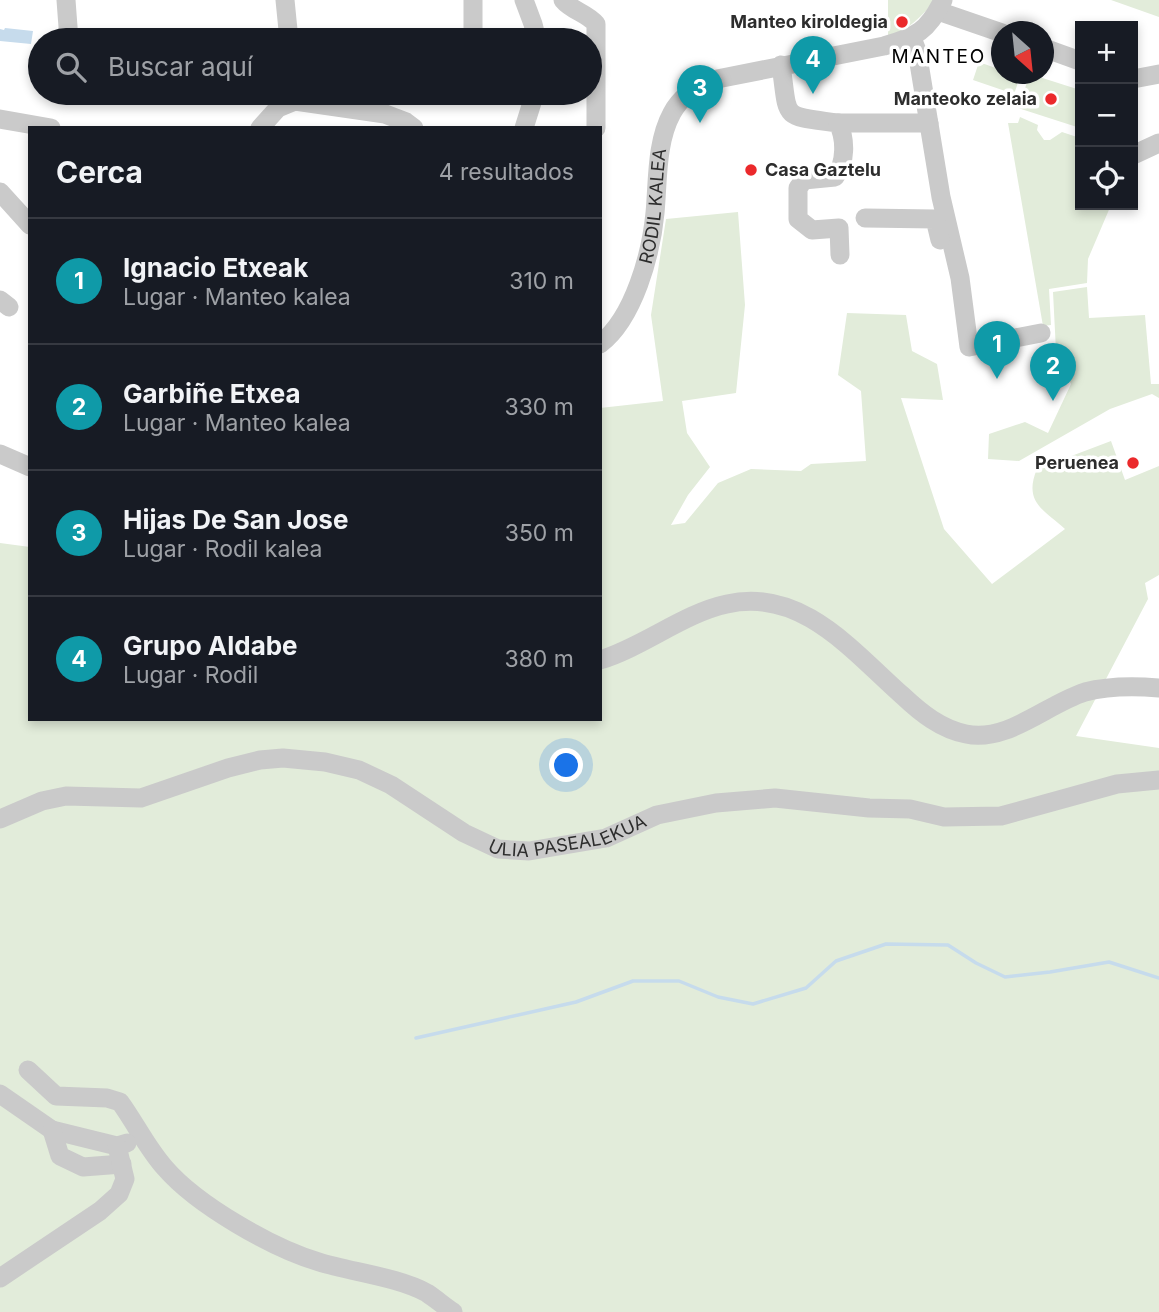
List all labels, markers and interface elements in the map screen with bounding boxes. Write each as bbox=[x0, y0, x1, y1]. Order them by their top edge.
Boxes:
place label: Manteo kiroldegia bbox=[730, 11, 888, 32]
marker: Manteo kiroldegia bbox=[894, 14, 910, 30]
north arrow bbox=[991, 21, 1054, 84]
map controls bbox=[1075, 21, 1138, 210]
button: + bbox=[1075, 21, 1138, 84]
search box bbox=[28, 28, 602, 105]
pin: 4 bbox=[790, 36, 836, 94]
district label: MANTEO bbox=[892, 45, 986, 68]
icon: search bbox=[52, 48, 90, 86]
text: Buscar aquí bbox=[108, 51, 253, 82]
pin: 3 bbox=[677, 65, 723, 123]
button: − bbox=[1075, 84, 1138, 147]
place label: Manteoko zelaia bbox=[894, 88, 1037, 109]
marker: Manteoko zelaia bbox=[1043, 91, 1059, 107]
street label: RODIL KALEA bbox=[635, 147, 670, 266]
button: locate bbox=[1075, 147, 1138, 210]
text: Cerca bbox=[56, 154, 143, 190]
text: 4 resultados bbox=[439, 158, 574, 186]
place label: Casa Gaztelu bbox=[765, 159, 881, 180]
marker: Casa Gaztelu bbox=[743, 162, 759, 178]
text: Ignacio Etxeak bbox=[123, 252, 308, 283]
text: 1 bbox=[74, 267, 84, 295]
text: 310 m bbox=[509, 267, 574, 295]
text: Lugar · Manteo kalea bbox=[123, 283, 351, 311]
pin: 1 bbox=[974, 321, 1020, 379]
pin: 2 bbox=[1030, 343, 1076, 401]
text: Garbiñe Etxea bbox=[123, 378, 301, 409]
text: 2 bbox=[72, 393, 86, 421]
text: 330 m bbox=[504, 393, 574, 421]
text: Lugar · Manteo kalea bbox=[123, 409, 351, 437]
place label: Peruenea bbox=[1035, 452, 1119, 473]
marker: Peruenea bbox=[1125, 455, 1141, 471]
text: Hijas De San Jose bbox=[123, 504, 348, 535]
text: 3 bbox=[72, 519, 86, 547]
text: 350 m bbox=[505, 519, 574, 547]
text: Lugar · Rodil kalea bbox=[123, 535, 322, 563]
text: Grupo Aldabe bbox=[123, 630, 298, 661]
text: 4 bbox=[71, 645, 87, 673]
text: 380 m bbox=[504, 645, 574, 673]
text: Lugar · Rodil bbox=[123, 661, 258, 689]
your location bbox=[549, 748, 583, 782]
street label: ULIA PASEALEKUA bbox=[485, 810, 649, 861]

